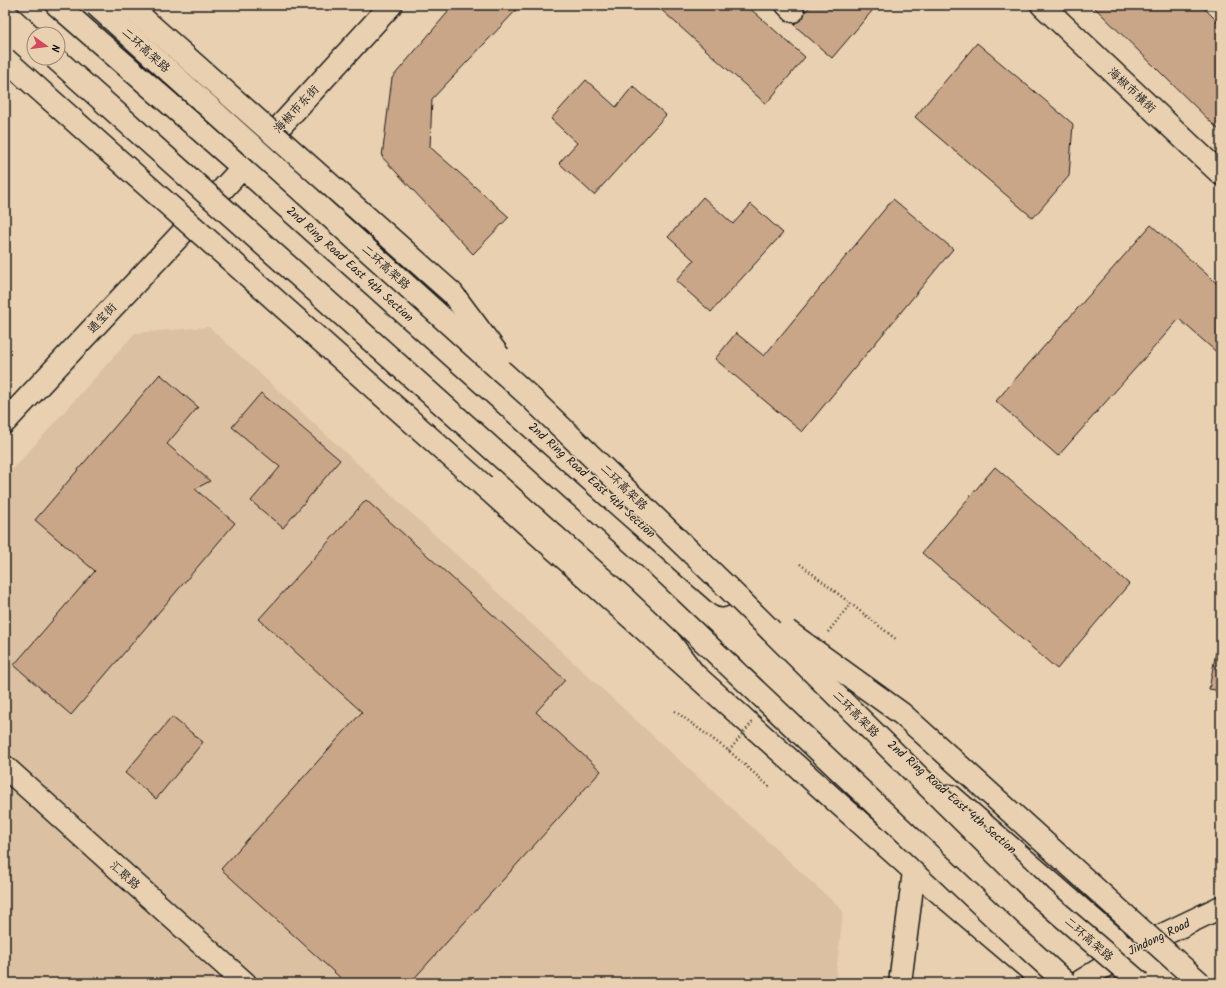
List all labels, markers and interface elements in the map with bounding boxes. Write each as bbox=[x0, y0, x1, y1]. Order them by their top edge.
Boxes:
street label: 二环高架路 bbox=[117, 23, 174, 78]
north arrow bbox=[26, 26, 66, 66]
text: N bbox=[45, 43, 64, 54]
street label: 海椒市横街 bbox=[1103, 63, 1160, 118]
street label: 海椒市东街 bbox=[269, 81, 324, 138]
street label: 2nd Ring Road East 4th Section bbox=[282, 202, 418, 327]
street label: 二环高架路 bbox=[357, 240, 414, 295]
street label: 通宝街 bbox=[83, 299, 122, 338]
street label: 2nd Ring Road East 4th Section bbox=[524, 418, 660, 543]
street label: 二环高架路 bbox=[595, 460, 652, 515]
street label: 二环高架路 bbox=[828, 686, 884, 742]
street label: 2nd Ring Road East 4th Section bbox=[883, 736, 1021, 859]
street label: 汇聚路 bbox=[105, 856, 144, 894]
street label: 二环高架路 bbox=[1060, 913, 1118, 966]
street label: Jindong Road bbox=[1125, 914, 1195, 961]

